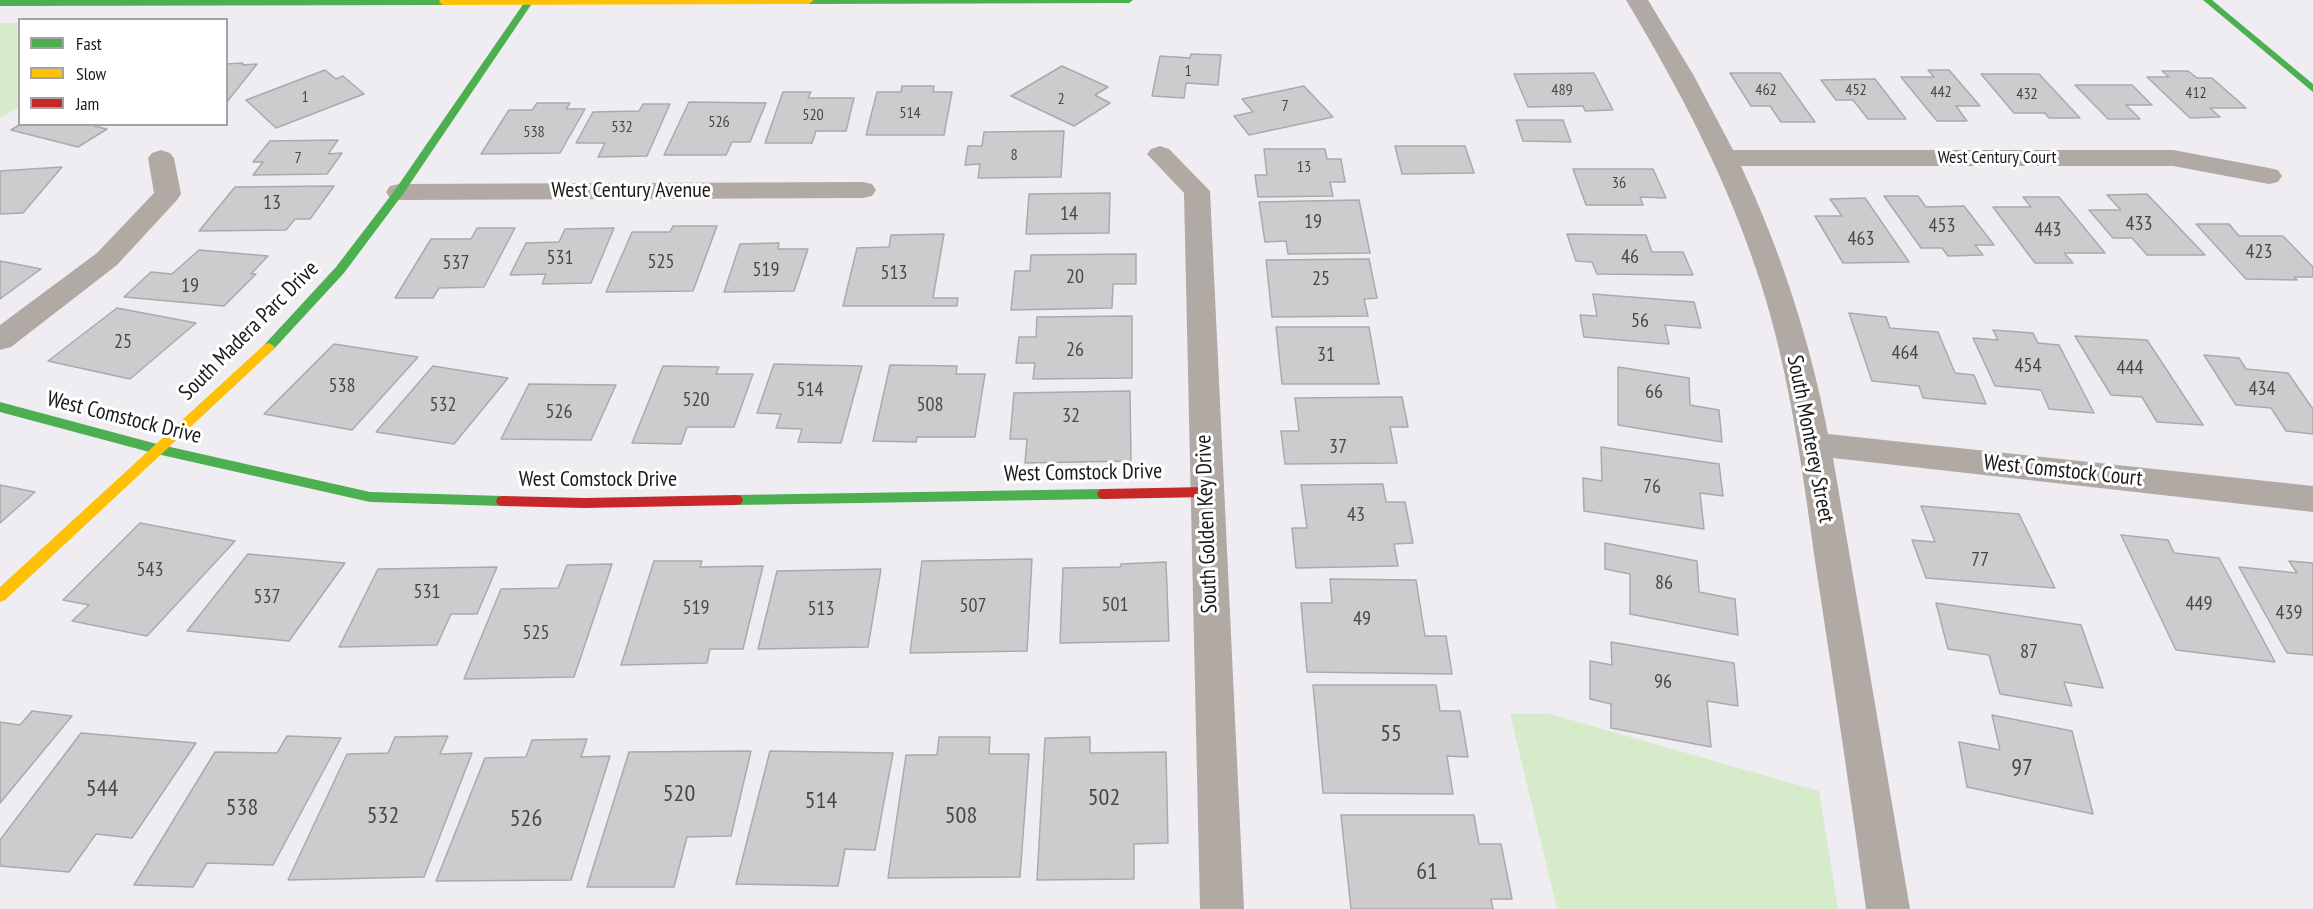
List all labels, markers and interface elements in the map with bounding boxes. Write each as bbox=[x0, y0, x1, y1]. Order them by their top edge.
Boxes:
legend bbox=[18, 18, 228, 126]
text: Fast bbox=[76, 32, 102, 55]
house number: 1 bbox=[1184, 61, 1192, 81]
text: Slow bbox=[76, 62, 106, 85]
house number: 489 bbox=[1551, 80, 1573, 100]
house number: 462 bbox=[1755, 80, 1777, 100]
house number: 452 bbox=[1845, 80, 1867, 100]
house number: 442 bbox=[1930, 82, 1952, 102]
house number: 412 bbox=[2185, 83, 2207, 103]
house number: 432 bbox=[2016, 84, 2038, 104]
house number: 1 bbox=[301, 87, 309, 107]
house number: 2 bbox=[1057, 89, 1065, 109]
text: Jam bbox=[76, 92, 99, 115]
house number: 7 bbox=[1281, 96, 1289, 116]
house number: 514 bbox=[899, 103, 921, 123]
house number: 520 bbox=[802, 105, 824, 125]
house number: 526 bbox=[708, 112, 730, 132]
house number: 532 bbox=[611, 117, 633, 137]
house number: 538 bbox=[523, 122, 545, 142]
house number: 8 bbox=[1010, 145, 1018, 165]
street label: West Century Court bbox=[1938, 147, 2056, 169]
house number: 7 bbox=[294, 148, 302, 168]
house number: 13 bbox=[1297, 157, 1311, 177]
house number: 36 bbox=[1612, 173, 1626, 193]
street label: West Century Avenue bbox=[551, 178, 711, 204]
house number: 13 bbox=[263, 191, 281, 215]
house number: 14 bbox=[1060, 202, 1078, 226]
house number: 19 bbox=[1304, 210, 1322, 234]
house number: 433 bbox=[2126, 212, 2152, 236]
house number: 453 bbox=[1929, 214, 1955, 238]
house number: 443 bbox=[2035, 218, 2061, 242]
house number: 463 bbox=[1848, 227, 1874, 251]
house number: 423 bbox=[2246, 240, 2272, 264]
house number: 46 bbox=[1621, 245, 1639, 269]
house number: 531 bbox=[547, 246, 573, 270]
house number: 525 bbox=[648, 250, 674, 274]
house number: 537 bbox=[443, 251, 469, 275]
street label: South Madera Parc Drive bbox=[174, 256, 324, 406]
house number: 519 bbox=[753, 258, 779, 282]
house number: 513 bbox=[881, 261, 907, 285]
house number: 20 bbox=[1066, 265, 1084, 289]
house number: 25 bbox=[1312, 267, 1330, 291]
house number: 19 bbox=[181, 274, 199, 298]
house number: 56 bbox=[1631, 309, 1649, 333]
house number: 25 bbox=[114, 330, 132, 354]
house number: 26 bbox=[1066, 338, 1084, 362]
house number: 464 bbox=[1892, 341, 1918, 365]
house number: 31 bbox=[1317, 343, 1335, 367]
street label: South Monterey Street bbox=[1781, 353, 1839, 525]
house number: 454 bbox=[2015, 354, 2041, 378]
house number: 444 bbox=[2117, 356, 2143, 380]
house number: 538 bbox=[329, 374, 355, 398]
house number: 434 bbox=[2249, 377, 2275, 401]
house number: 514 bbox=[797, 378, 823, 402]
house number: 66 bbox=[1645, 380, 1663, 404]
street label: West Comstock Drive bbox=[44, 386, 204, 450]
house number: 520 bbox=[683, 388, 709, 412]
house number: 532 bbox=[430, 393, 456, 417]
house number: 508 bbox=[917, 393, 943, 417]
house number: 526 bbox=[546, 400, 572, 424]
house number: 32 bbox=[1062, 404, 1080, 428]
street label: South Golden Key Drive bbox=[1191, 434, 1223, 614]
house number: 37 bbox=[1329, 435, 1347, 459]
street label: West Comstock Court bbox=[1982, 450, 2144, 492]
street label: West Comstock Drive bbox=[1004, 458, 1162, 488]
street label: West Comstock Drive bbox=[519, 467, 677, 493]
house number: 76 bbox=[1643, 475, 1661, 499]
house number: 43 bbox=[1347, 503, 1365, 527]
house number: 77 bbox=[1971, 548, 1989, 572]
house number: 543 bbox=[137, 558, 163, 582]
house number: 86 bbox=[1655, 571, 1673, 595]
house number: 531 bbox=[414, 580, 440, 604]
house number: 537 bbox=[254, 585, 280, 609]
house number: 449 bbox=[2186, 592, 2212, 616]
house number: 501 bbox=[1102, 593, 1128, 617]
house number: 507 bbox=[960, 594, 986, 618]
house number: 519 bbox=[683, 596, 709, 620]
house number: 513 bbox=[808, 597, 834, 621]
house number: 439 bbox=[2276, 601, 2302, 625]
house number: 49 bbox=[1353, 607, 1371, 631]
house number: 525 bbox=[523, 621, 549, 645]
house number: 87 bbox=[2020, 640, 2038, 664]
house number: 96 bbox=[1654, 670, 1672, 694]
house number: 55 bbox=[1380, 720, 1402, 748]
house number: 97 bbox=[2011, 754, 2033, 782]
house number: 544 bbox=[86, 775, 118, 803]
house number: 520 bbox=[663, 780, 695, 808]
house number: 502 bbox=[1088, 784, 1120, 812]
house number: 514 bbox=[805, 787, 837, 815]
house number: 538 bbox=[226, 794, 258, 822]
house number: 532 bbox=[367, 802, 399, 830]
house number: 508 bbox=[945, 802, 977, 830]
house number: 526 bbox=[510, 805, 542, 833]
house number: 61 bbox=[1416, 858, 1438, 886]

